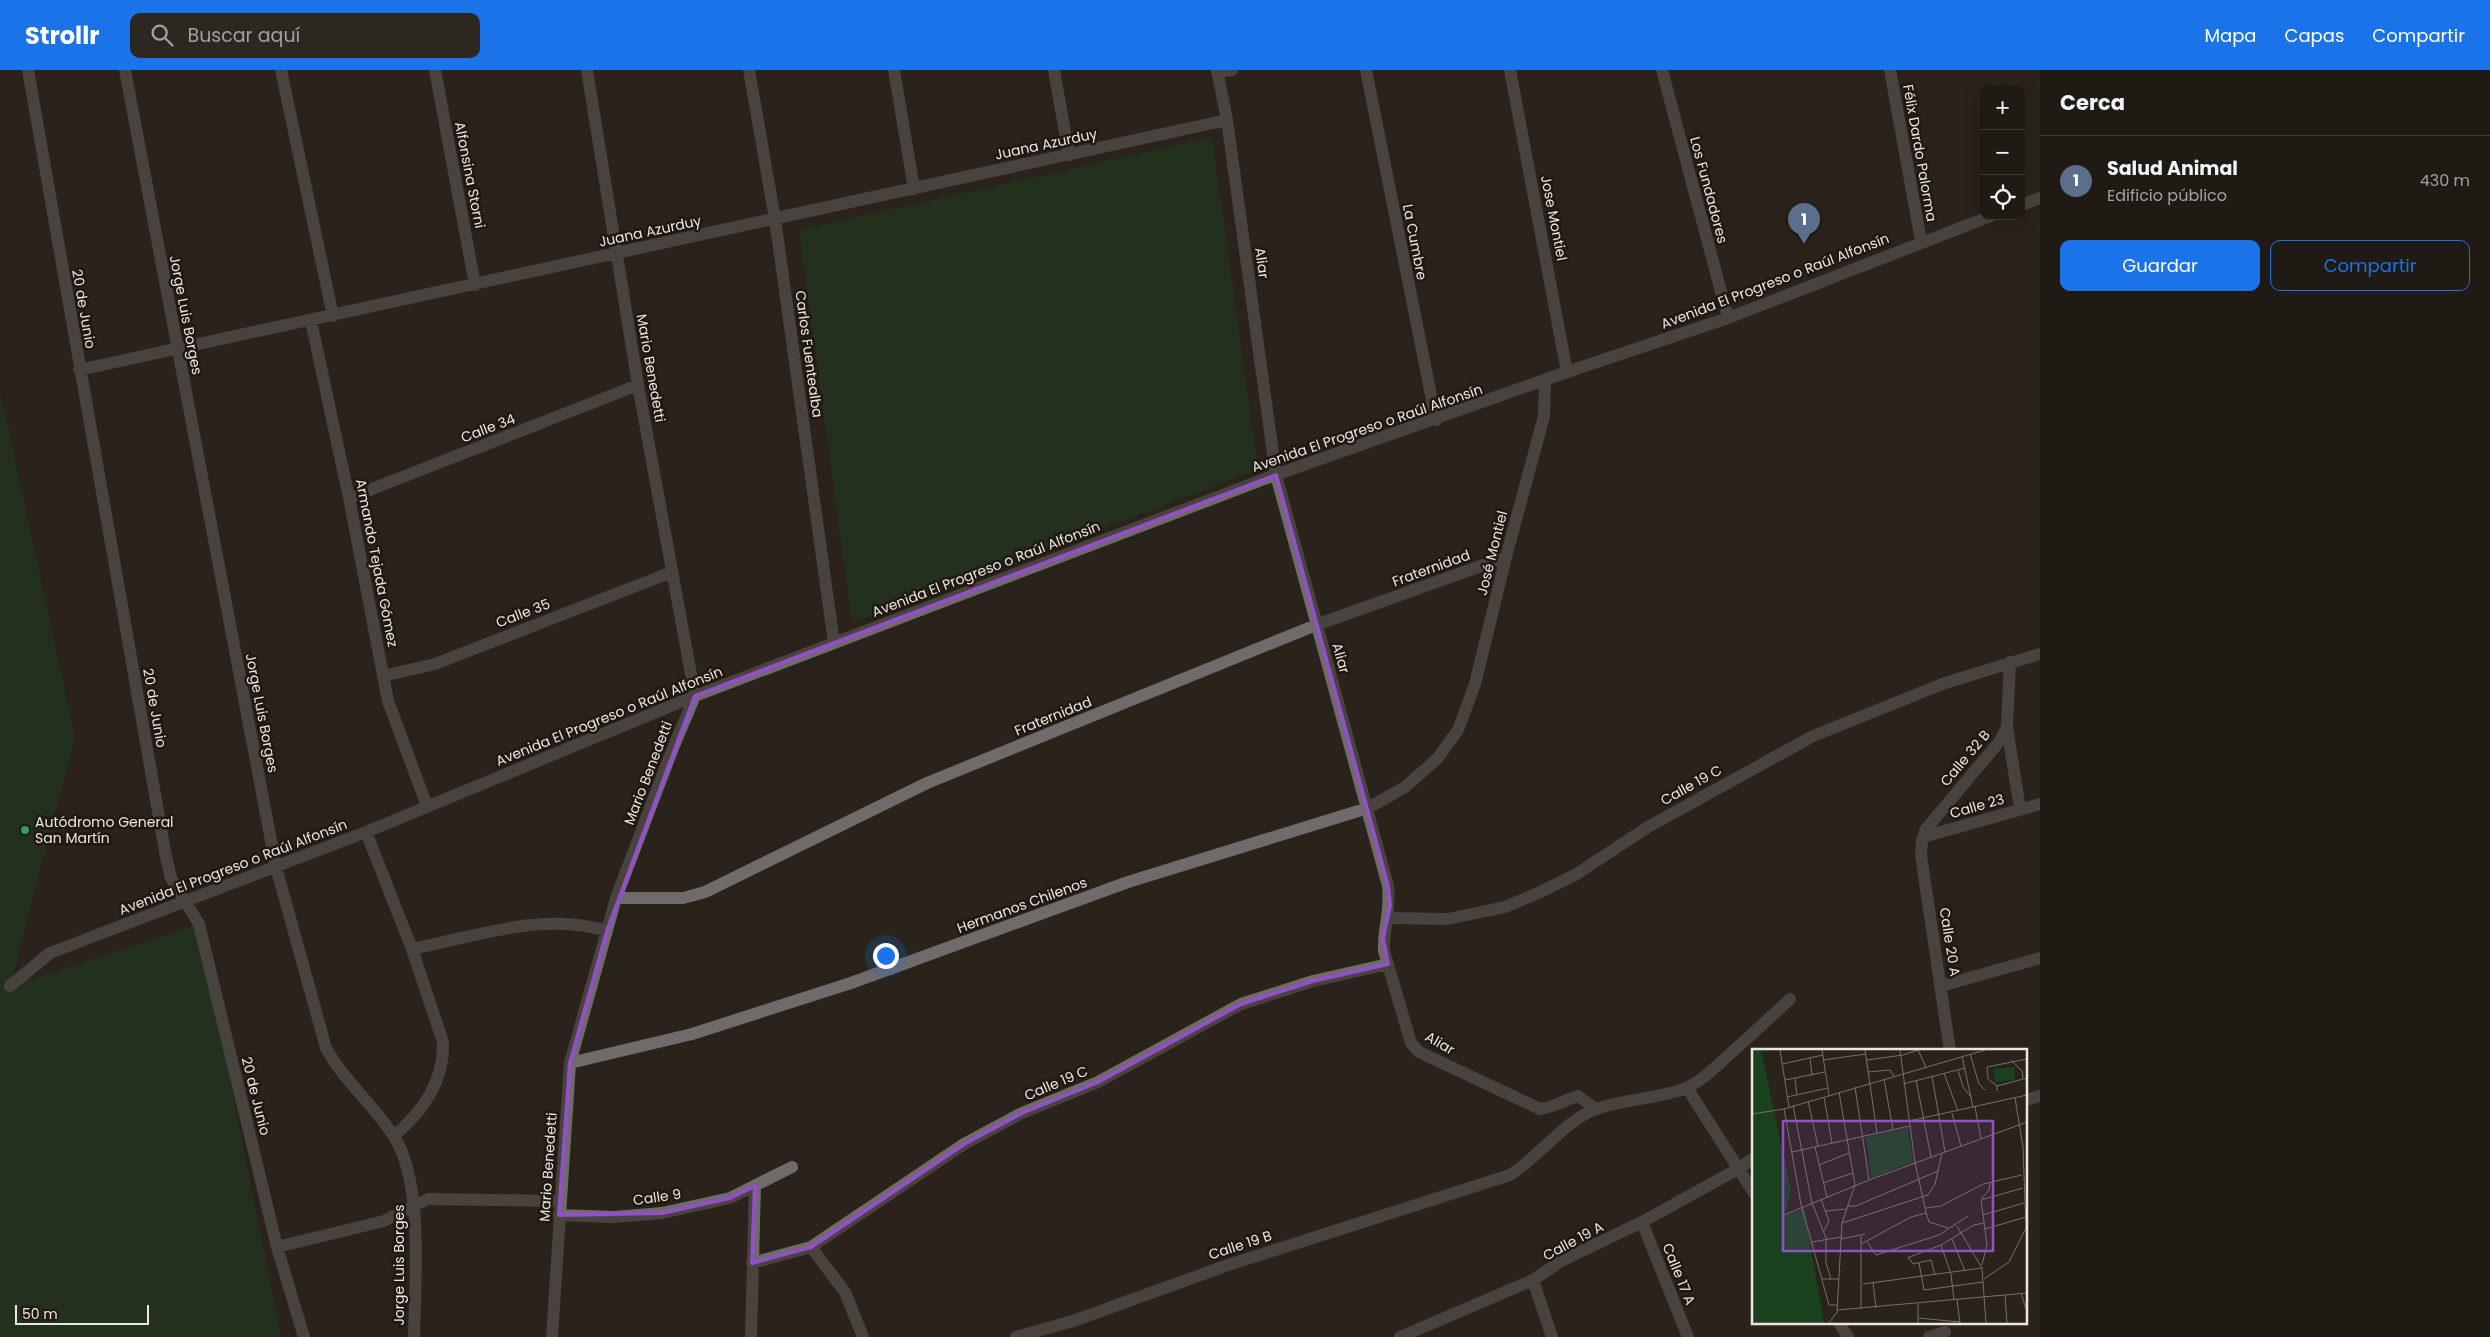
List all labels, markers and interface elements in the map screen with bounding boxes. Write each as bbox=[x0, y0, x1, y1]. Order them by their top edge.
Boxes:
search box bbox=[130, 13, 480, 58]
text: Strollr bbox=[25, 19, 100, 52]
icon: search bbox=[148, 21, 176, 49]
text: Buscar aquí bbox=[188, 22, 300, 49]
text: Mapa bbox=[2204, 23, 2257, 48]
text: Capas bbox=[2285, 23, 2344, 48]
text: Compartir bbox=[2372, 23, 2465, 48]
street label: Félix Dardo Palorma bbox=[1898, 83, 1942, 223]
map controls bbox=[1980, 85, 2025, 220]
button: + bbox=[1980, 85, 2025, 130]
text: Cerca bbox=[2060, 88, 2125, 117]
street label: Alfonsina Storni bbox=[450, 120, 490, 230]
street label: Juana Azurduy bbox=[993, 123, 1099, 165]
button: − bbox=[1980, 130, 2025, 175]
street label: Los Fundadores bbox=[1685, 134, 1733, 246]
text: Salud Animal bbox=[2107, 155, 2238, 182]
text: 1 bbox=[2073, 169, 2079, 192]
text: 430 m bbox=[2420, 169, 2470, 192]
street label: Jose Montiel bbox=[1536, 174, 1572, 262]
button: locate bbox=[1980, 175, 2025, 220]
text: Edificio público bbox=[2107, 184, 2227, 207]
street label: La Cumbre bbox=[1398, 202, 1432, 282]
pin: 1 bbox=[1788, 203, 1820, 244]
street label: Juana Azurduy bbox=[597, 210, 703, 252]
street label: Avenida El Progreso o Raúl Alfonsín bbox=[1658, 228, 1892, 334]
button: Guardar bbox=[2060, 240, 2260, 291]
button: Compartir bbox=[2270, 240, 2470, 291]
street label: Aliar bbox=[1250, 246, 1274, 280]
street label: Jorge Luis Borges bbox=[165, 254, 207, 376]
street label: 20 de Junio bbox=[67, 268, 101, 350]
street label: Carlos Fuentealba bbox=[790, 289, 828, 419]
street label: Mario Benedetti bbox=[632, 312, 670, 424]
street label: Avenida El Progreso o Raúl Alfonsín bbox=[1249, 379, 1485, 477]
street label: Calle 34 bbox=[458, 408, 518, 447]
street label: Armando Tejada Gómez bbox=[351, 477, 403, 649]
street label: José Montiel bbox=[1472, 508, 1512, 598]
street label: Avenida El Progreso o Raúl Alfonsín bbox=[869, 516, 1103, 622]
street label: Fraternidad bbox=[1389, 545, 1473, 591]
street label: Calle 35 bbox=[493, 594, 553, 632]
street label: Aliar bbox=[1327, 640, 1355, 676]
street label: Jorge Luis Borges bbox=[241, 652, 283, 774]
street label: Avenida El Progreso o Raúl Alfonsín bbox=[493, 661, 725, 771]
street label: 20 de Junio bbox=[138, 667, 172, 749]
street label: Fraternidad bbox=[1011, 691, 1095, 741]
street label: Mario Benedetti bbox=[619, 718, 677, 828]
street label: Calle 32 B bbox=[1935, 725, 1995, 791]
street label: Calle 19 C bbox=[1657, 760, 1725, 810]
street label: Calle 23 bbox=[1947, 789, 2007, 823]
place label: Autódromo General San Martín bbox=[35, 812, 174, 848]
street label: Avenida El Progreso o Raúl Alfonsín bbox=[116, 814, 350, 920]
marker: Autódromo General San Martín bbox=[19, 824, 31, 836]
street label: Hermanos Chilenos bbox=[954, 872, 1090, 938]
street label: Calle 20 A bbox=[1935, 906, 1965, 978]
your location bbox=[873, 943, 899, 969]
street label: Aliar bbox=[1422, 1027, 1458, 1059]
inset map bbox=[1752, 1049, 2028, 1324]
street label: 20 de Junio bbox=[237, 1055, 275, 1137]
street label: Calle 19 C bbox=[1021, 1061, 1091, 1105]
street label: Mario Benedetti bbox=[534, 1112, 562, 1222]
street label: Calle 9 bbox=[632, 1184, 682, 1210]
street label: Jorge Luis Borges bbox=[389, 1204, 409, 1326]
street label: Calle 19 A bbox=[1539, 1217, 1607, 1265]
street label: Calle 19 B bbox=[1206, 1225, 1274, 1265]
street label: Calle 17 A bbox=[1658, 1240, 1700, 1308]
scale bar bbox=[15, 1302, 149, 1325]
text: 50 m bbox=[22, 1304, 58, 1324]

